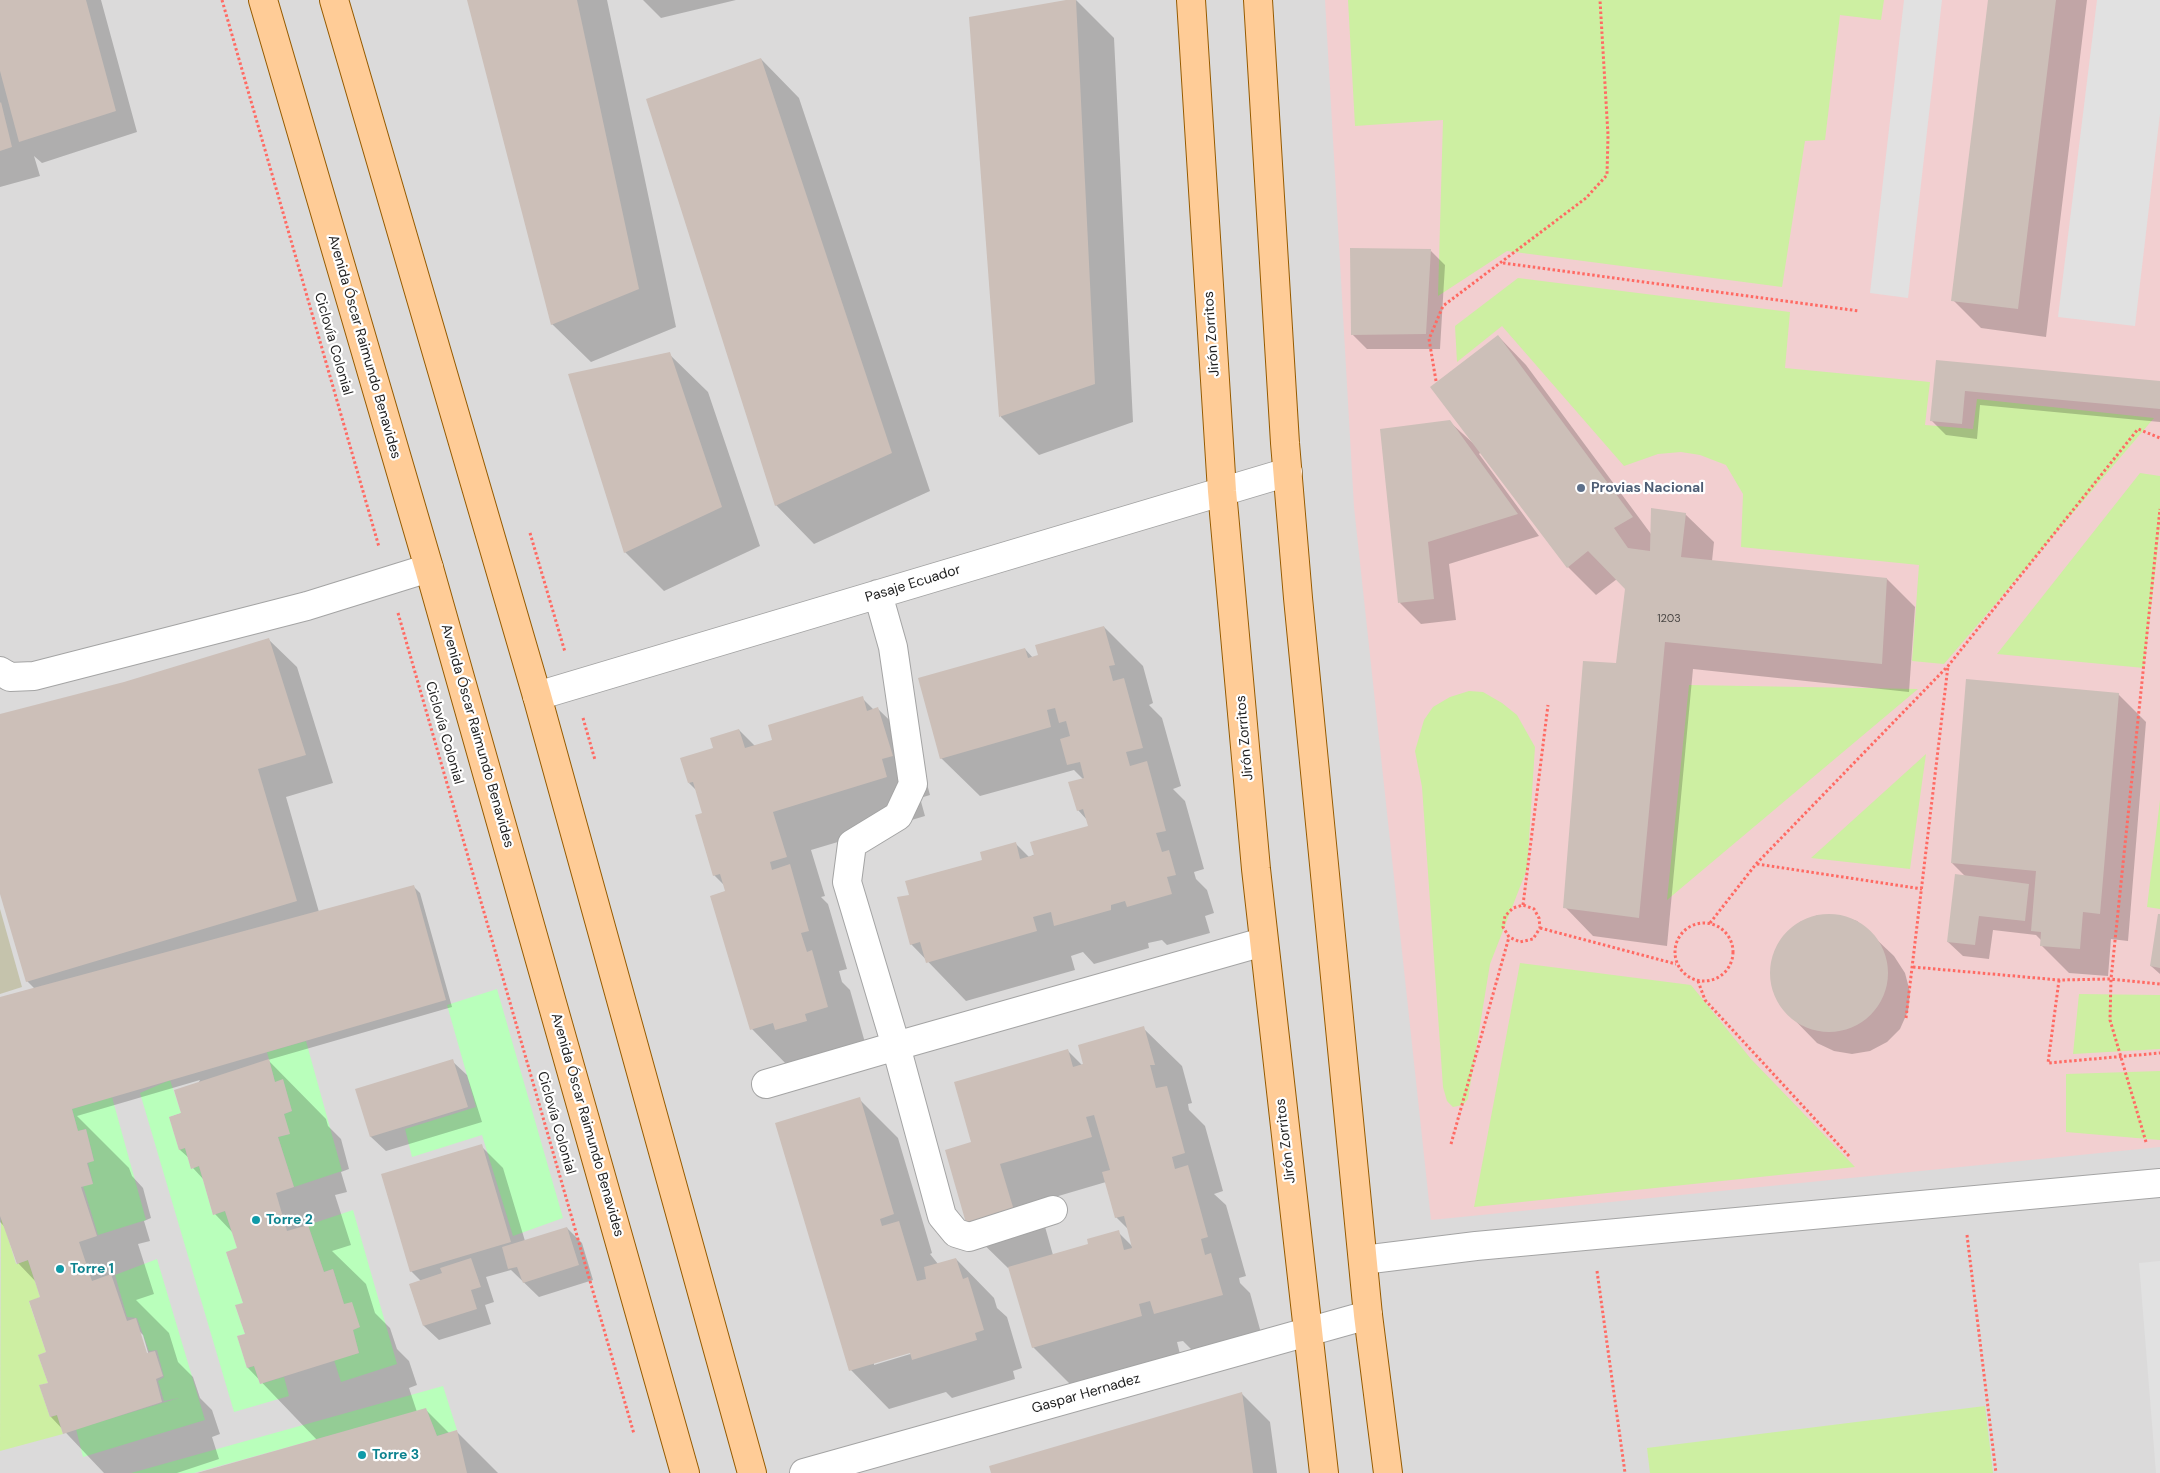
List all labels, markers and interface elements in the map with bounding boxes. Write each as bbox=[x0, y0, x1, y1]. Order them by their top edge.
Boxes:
street label: Avenida Óscar Raimundo Benavides bbox=[324, 233, 404, 461]
street label: Ciclovía Colonial bbox=[310, 291, 356, 397]
street label: Jirón Zorritos bbox=[1201, 291, 1223, 377]
place label: Provias Nacional bbox=[1591, 480, 1704, 496]
marker: Provias Nacional bbox=[1575, 482, 1587, 494]
street label: Pasaje Ecuador bbox=[863, 562, 963, 606]
house number: 1203 bbox=[1657, 612, 1681, 626]
street label: Avenida Óscar Raimundo Benavides bbox=[437, 622, 517, 850]
street label: Ciclovía Colonial bbox=[421, 680, 467, 786]
street label: Jirón Zorritos bbox=[1233, 695, 1257, 781]
street label: Avenida Óscar Raimundo Benavides bbox=[547, 1011, 627, 1239]
street label: Ciclovía Colonial bbox=[533, 1070, 579, 1176]
street label: Jirón Zorritos bbox=[1272, 1098, 1300, 1184]
place label: Torre 2 bbox=[266, 1212, 313, 1228]
marker: Torre 2 bbox=[250, 1214, 262, 1226]
place label: Torre 1 bbox=[70, 1261, 114, 1277]
marker: Torre 1 bbox=[54, 1263, 66, 1275]
street label: Gaspar Hernadez bbox=[1030, 1370, 1142, 1418]
place label: Torre 3 bbox=[372, 1447, 419, 1463]
marker: Torre 3 bbox=[356, 1449, 368, 1461]

